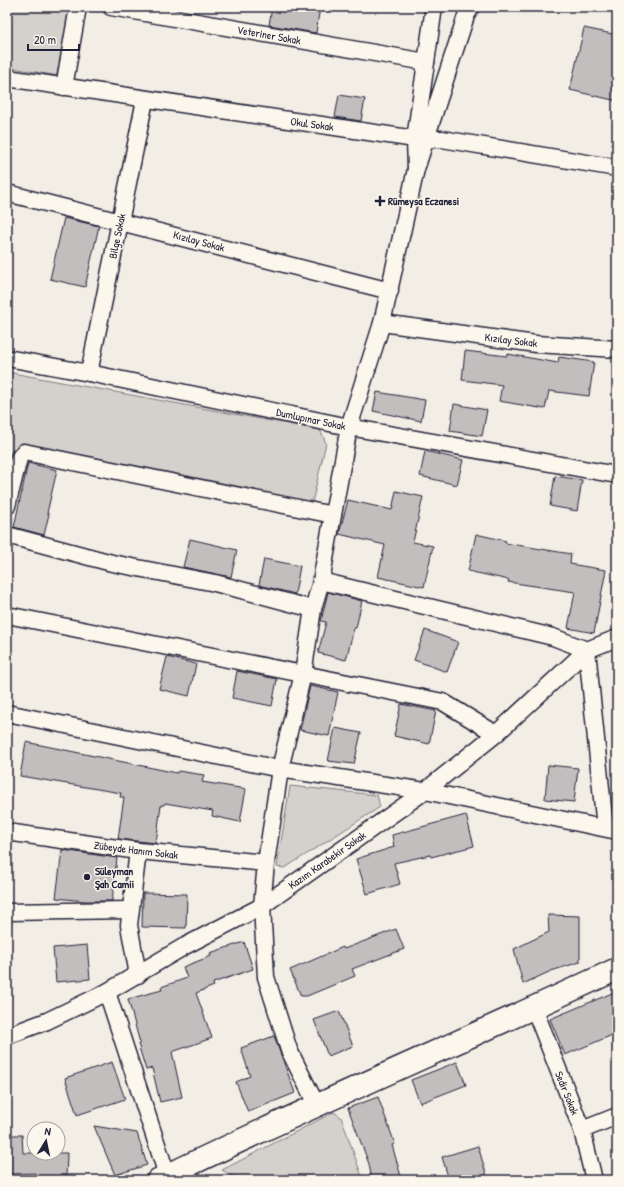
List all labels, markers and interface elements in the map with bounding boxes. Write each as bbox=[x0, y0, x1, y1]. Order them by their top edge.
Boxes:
street label: Veteriner Sokak bbox=[236, 23, 302, 48]
scale bar bbox=[28, 26, 79, 52]
text: 20 m bbox=[34, 31, 56, 48]
street label: Okul Sokak bbox=[290, 114, 335, 134]
place label: Rümeysa Eczanesi bbox=[388, 194, 459, 209]
marker: Rümeysa Eczanesi bbox=[375, 196, 385, 206]
street label: Bilge Sokak bbox=[105, 212, 129, 260]
street label: Kızılay Sokak bbox=[172, 227, 227, 255]
street label: Kızılay Sokak bbox=[484, 330, 538, 350]
street label: Dumlupınar Sokak bbox=[275, 405, 347, 433]
street label: Kazım Karabekir Sokak bbox=[286, 828, 369, 892]
street label: Zübeyde Hanım Sokak bbox=[93, 838, 179, 862]
place label: Süleyman Şah Camii bbox=[95, 864, 134, 891]
marker: Süleyman Şah Camii bbox=[82, 872, 92, 882]
street label: Sedir Sokak bbox=[552, 1069, 582, 1117]
north arrow bbox=[26, 1121, 66, 1161]
text: N bbox=[44, 1124, 52, 1139]

